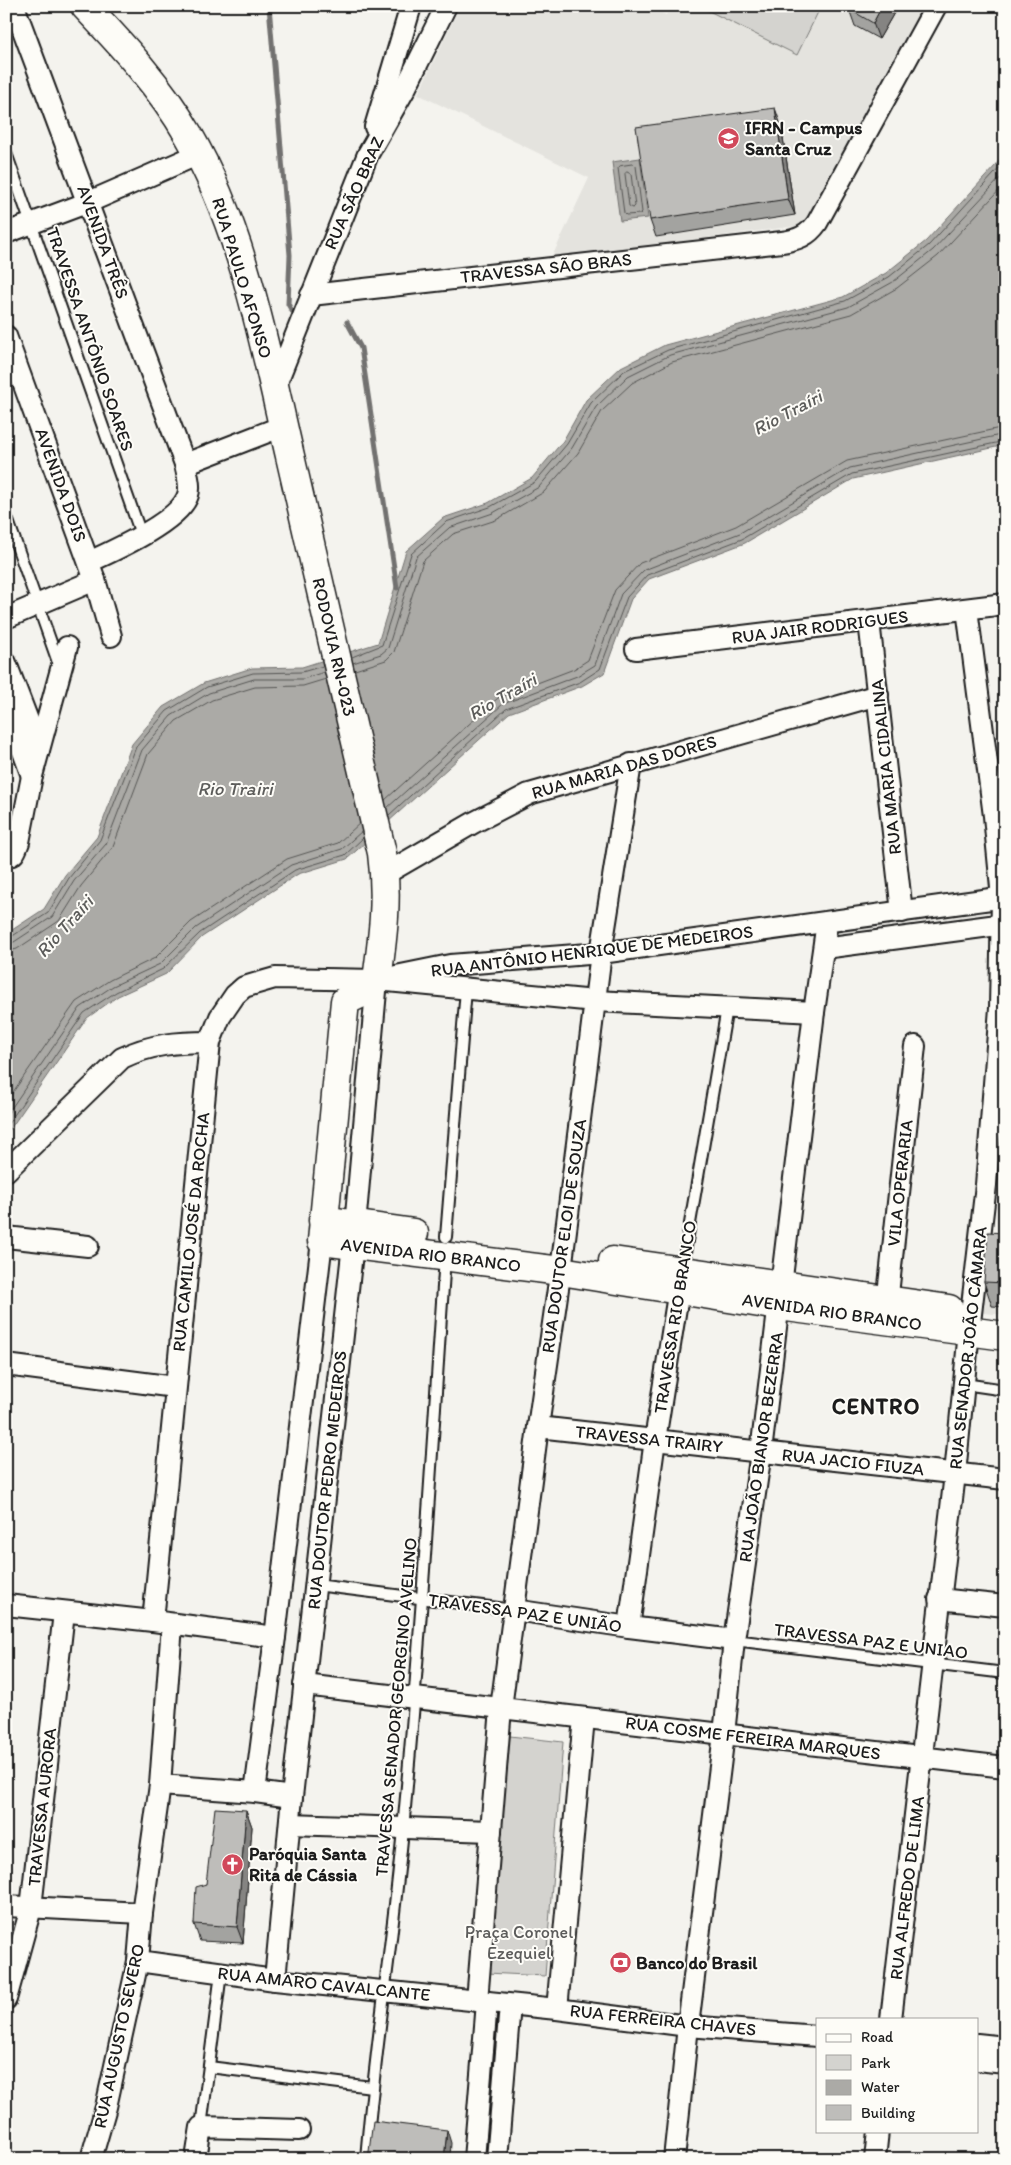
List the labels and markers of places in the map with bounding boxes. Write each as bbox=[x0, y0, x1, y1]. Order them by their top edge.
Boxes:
place label: IFRN - Campus Santa Cruz bbox=[745, 117, 862, 160]
school or university icon: IFRN - Campus Santa Cruz bbox=[717, 126, 741, 150]
place label: Paróquia Santa Rita de Cássia bbox=[249, 1843, 367, 1886]
church icon: Paróquia Santa Rita de Cássia bbox=[221, 1852, 245, 1876]
bank icon: Banco do Brasil bbox=[608, 1951, 632, 1975]
place label: Banco do Brasil bbox=[636, 1952, 758, 1974]

